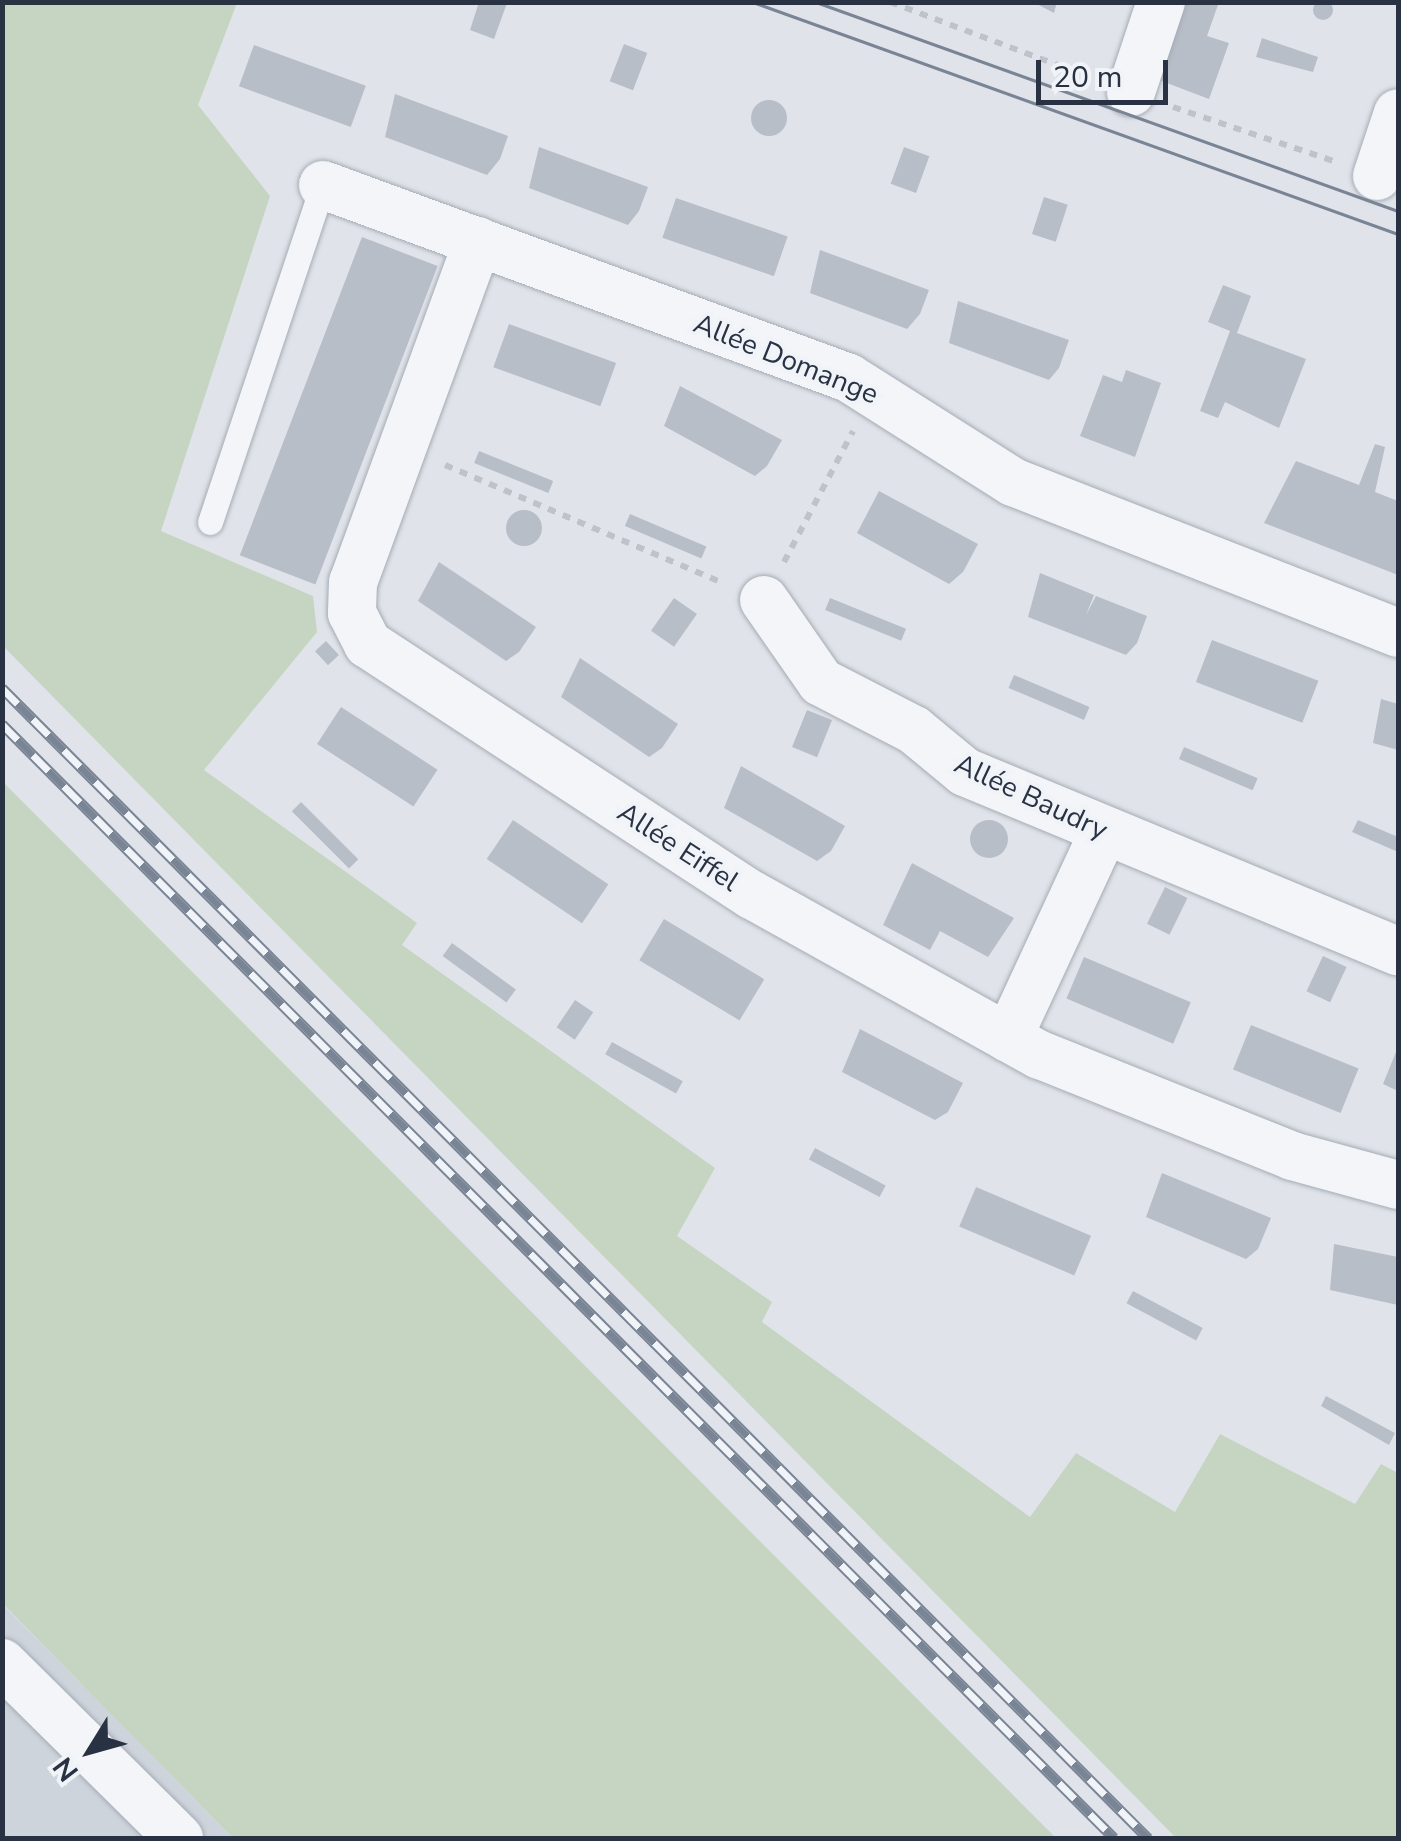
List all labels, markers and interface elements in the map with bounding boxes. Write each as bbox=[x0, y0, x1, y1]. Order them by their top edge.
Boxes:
scale bar bbox=[1041, 40, 1174, 102]
text: 20 m bbox=[1053, 57, 1122, 98]
street label: Allée Domange bbox=[689, 307, 883, 411]
street label: Allée Baudry bbox=[949, 747, 1113, 847]
street label: Allée Eiffel bbox=[611, 795, 745, 899]
north arrow bbox=[40, 1701, 140, 1801]
text: N bbox=[45, 1749, 88, 1789]

